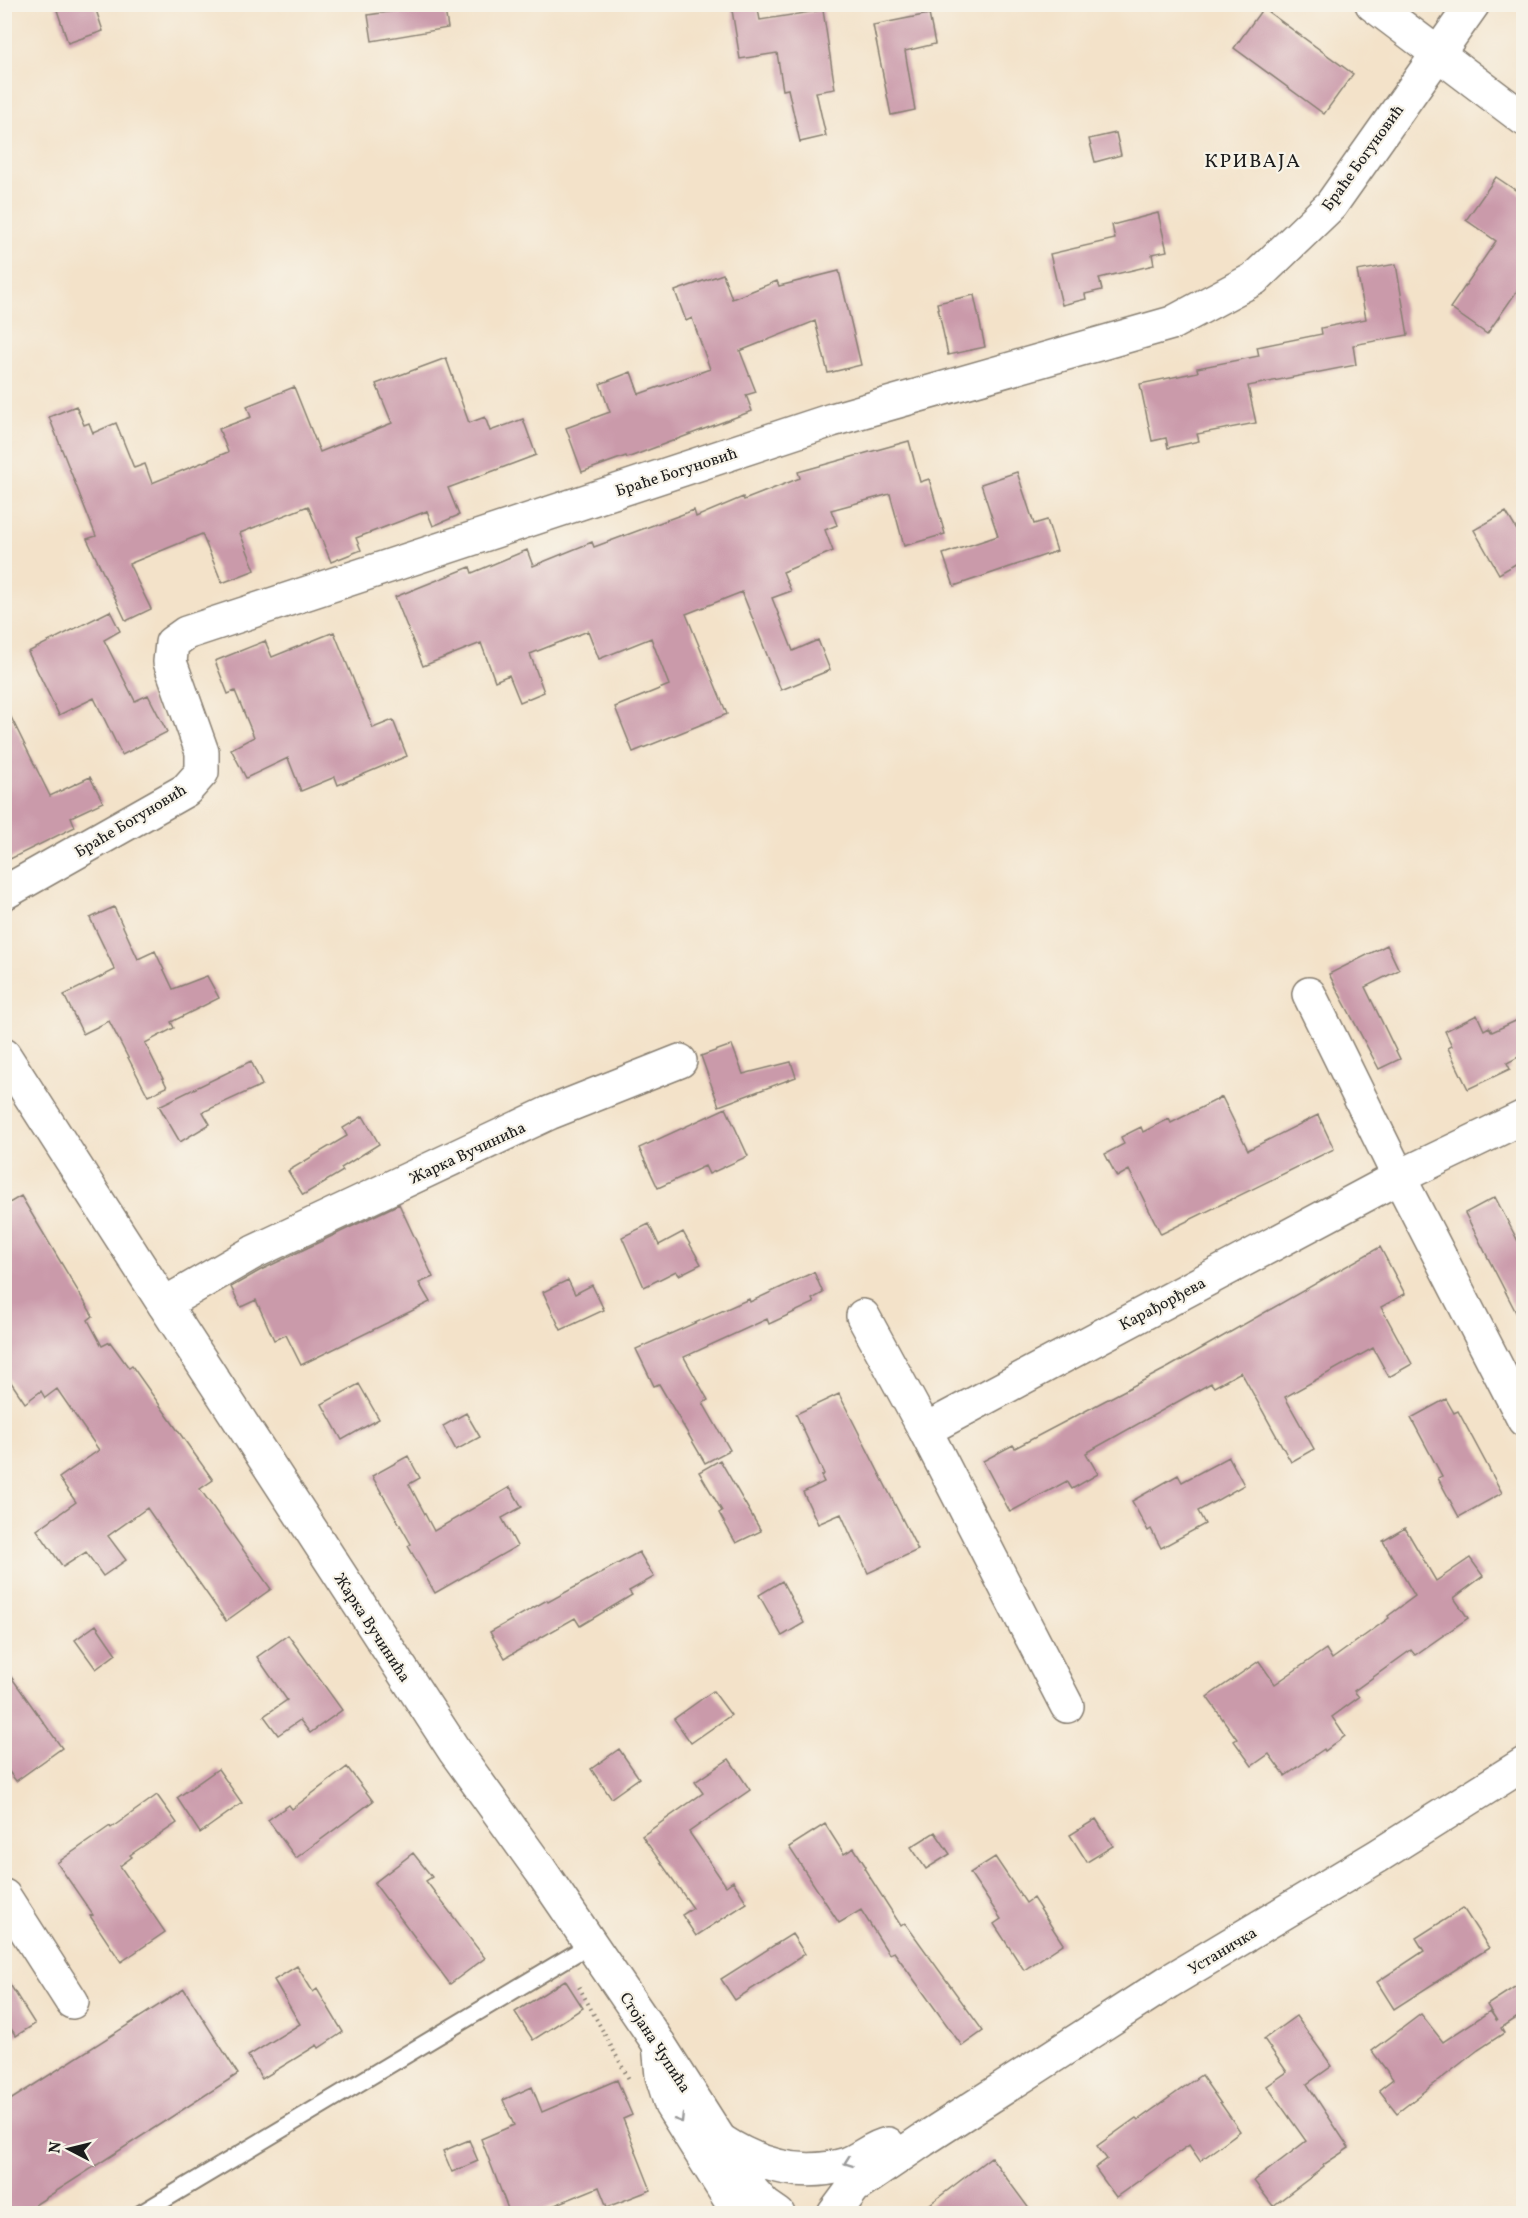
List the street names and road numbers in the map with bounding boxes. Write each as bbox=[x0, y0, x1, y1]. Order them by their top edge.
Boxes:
street label: Браће Богуновић bbox=[1317, 100, 1410, 216]
street label: Браће Богуновић bbox=[613, 443, 740, 503]
street label: Браће Богуновић bbox=[71, 780, 191, 864]
street label: Жарка Вучинића bbox=[406, 1117, 530, 1190]
street label: Карађорђева bbox=[1116, 1273, 1210, 1337]
street label: Жарка Вучинића bbox=[328, 1569, 415, 1687]
street label: Устаничка bbox=[1185, 1923, 1262, 1981]
street label: Стојана Чупића bbox=[614, 1989, 695, 2098]

